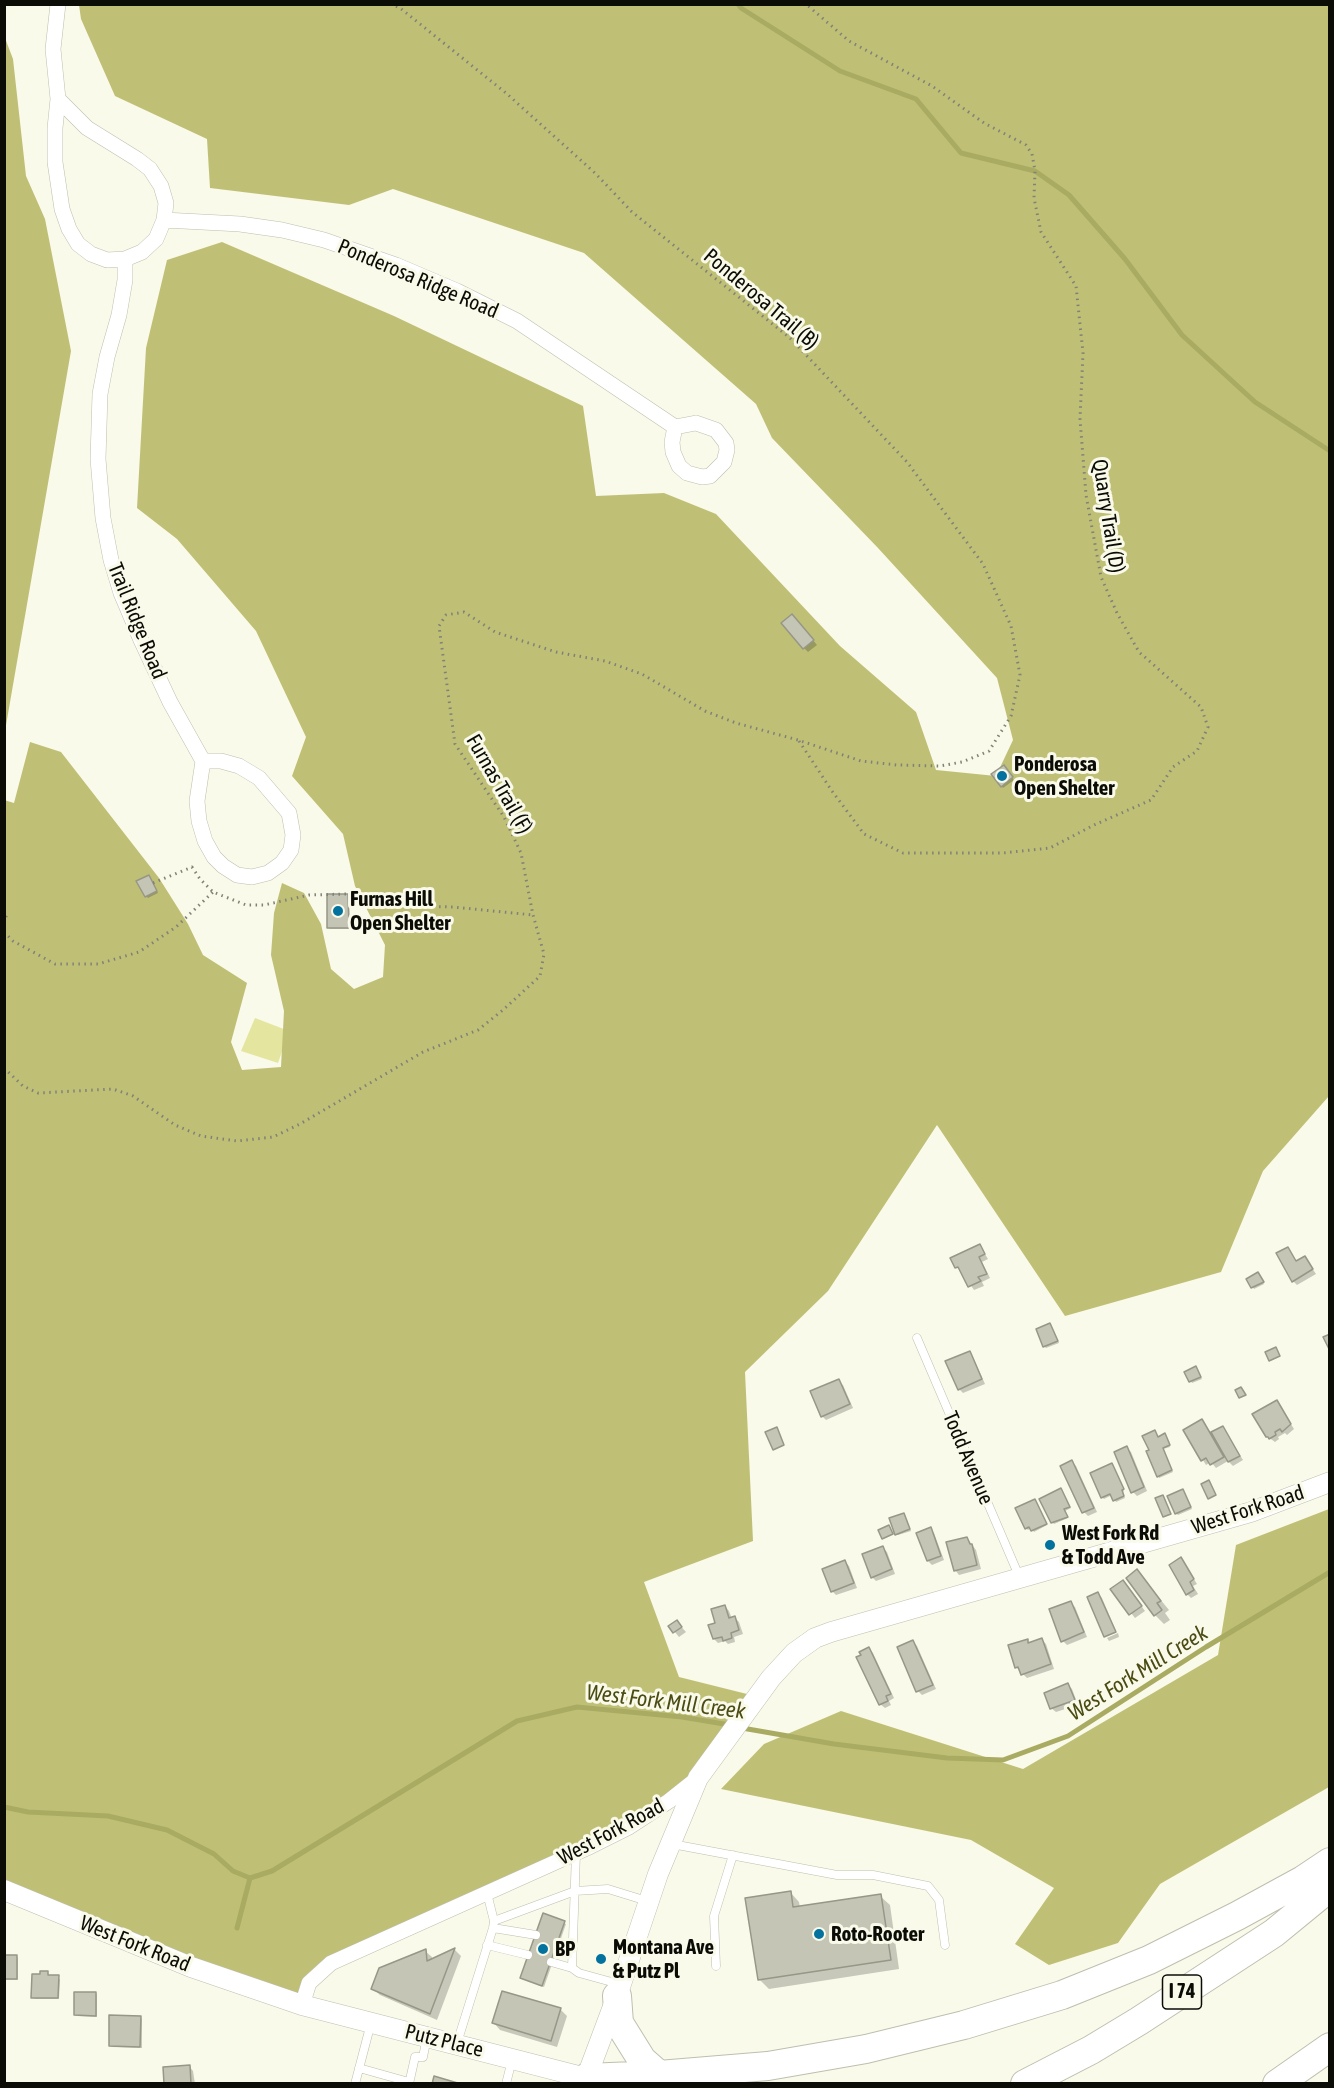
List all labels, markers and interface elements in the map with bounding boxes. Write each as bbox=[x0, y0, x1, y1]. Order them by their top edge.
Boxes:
street label: Ponderosa Ridge Road bbox=[334, 234, 502, 324]
street label: Ponderosa Trail (B) bbox=[698, 244, 824, 354]
street label: Quarry Trail (D) bbox=[1087, 457, 1129, 575]
street label: Trail Ridge Road bbox=[102, 559, 172, 683]
street label: Furnas Trail (F) bbox=[461, 730, 537, 838]
place label: Ponderosa Open Shelter bbox=[1014, 751, 1114, 801]
marker: Ponderosa Open Shelter bbox=[995, 769, 1009, 783]
place label: Furnas Hill Open Shelter bbox=[350, 886, 450, 936]
marker: Furnas Hill Open Shelter bbox=[331, 904, 345, 918]
street label: Todd Avenue bbox=[937, 1408, 999, 1508]
street label: West Fork Road bbox=[1189, 1480, 1307, 1540]
place label: West Fork Rd & Todd Ave bbox=[1062, 1520, 1159, 1570]
marker: West Fork Rd & Todd Ave bbox=[1043, 1538, 1057, 1552]
water label: West Fork Mill Creek bbox=[1063, 1619, 1213, 1727]
water label: West Fork Mill Creek bbox=[585, 1679, 747, 1725]
street label: West Fork Road bbox=[554, 1793, 668, 1871]
street label: West Fork Road bbox=[76, 1910, 194, 1978]
place label: Roto-Rooter bbox=[831, 1921, 924, 1947]
marker: Roto-Rooter bbox=[812, 1927, 826, 1941]
place label: Montana Ave & Putz Pl bbox=[613, 1934, 714, 1984]
place label: BP bbox=[555, 1936, 575, 1962]
marker: BP bbox=[536, 1942, 550, 1956]
marker: Montana Ave & Putz Pl bbox=[594, 1952, 608, 1966]
road number: I 74 bbox=[1162, 1975, 1202, 2009]
street label: Putz Place bbox=[402, 2019, 486, 2063]

